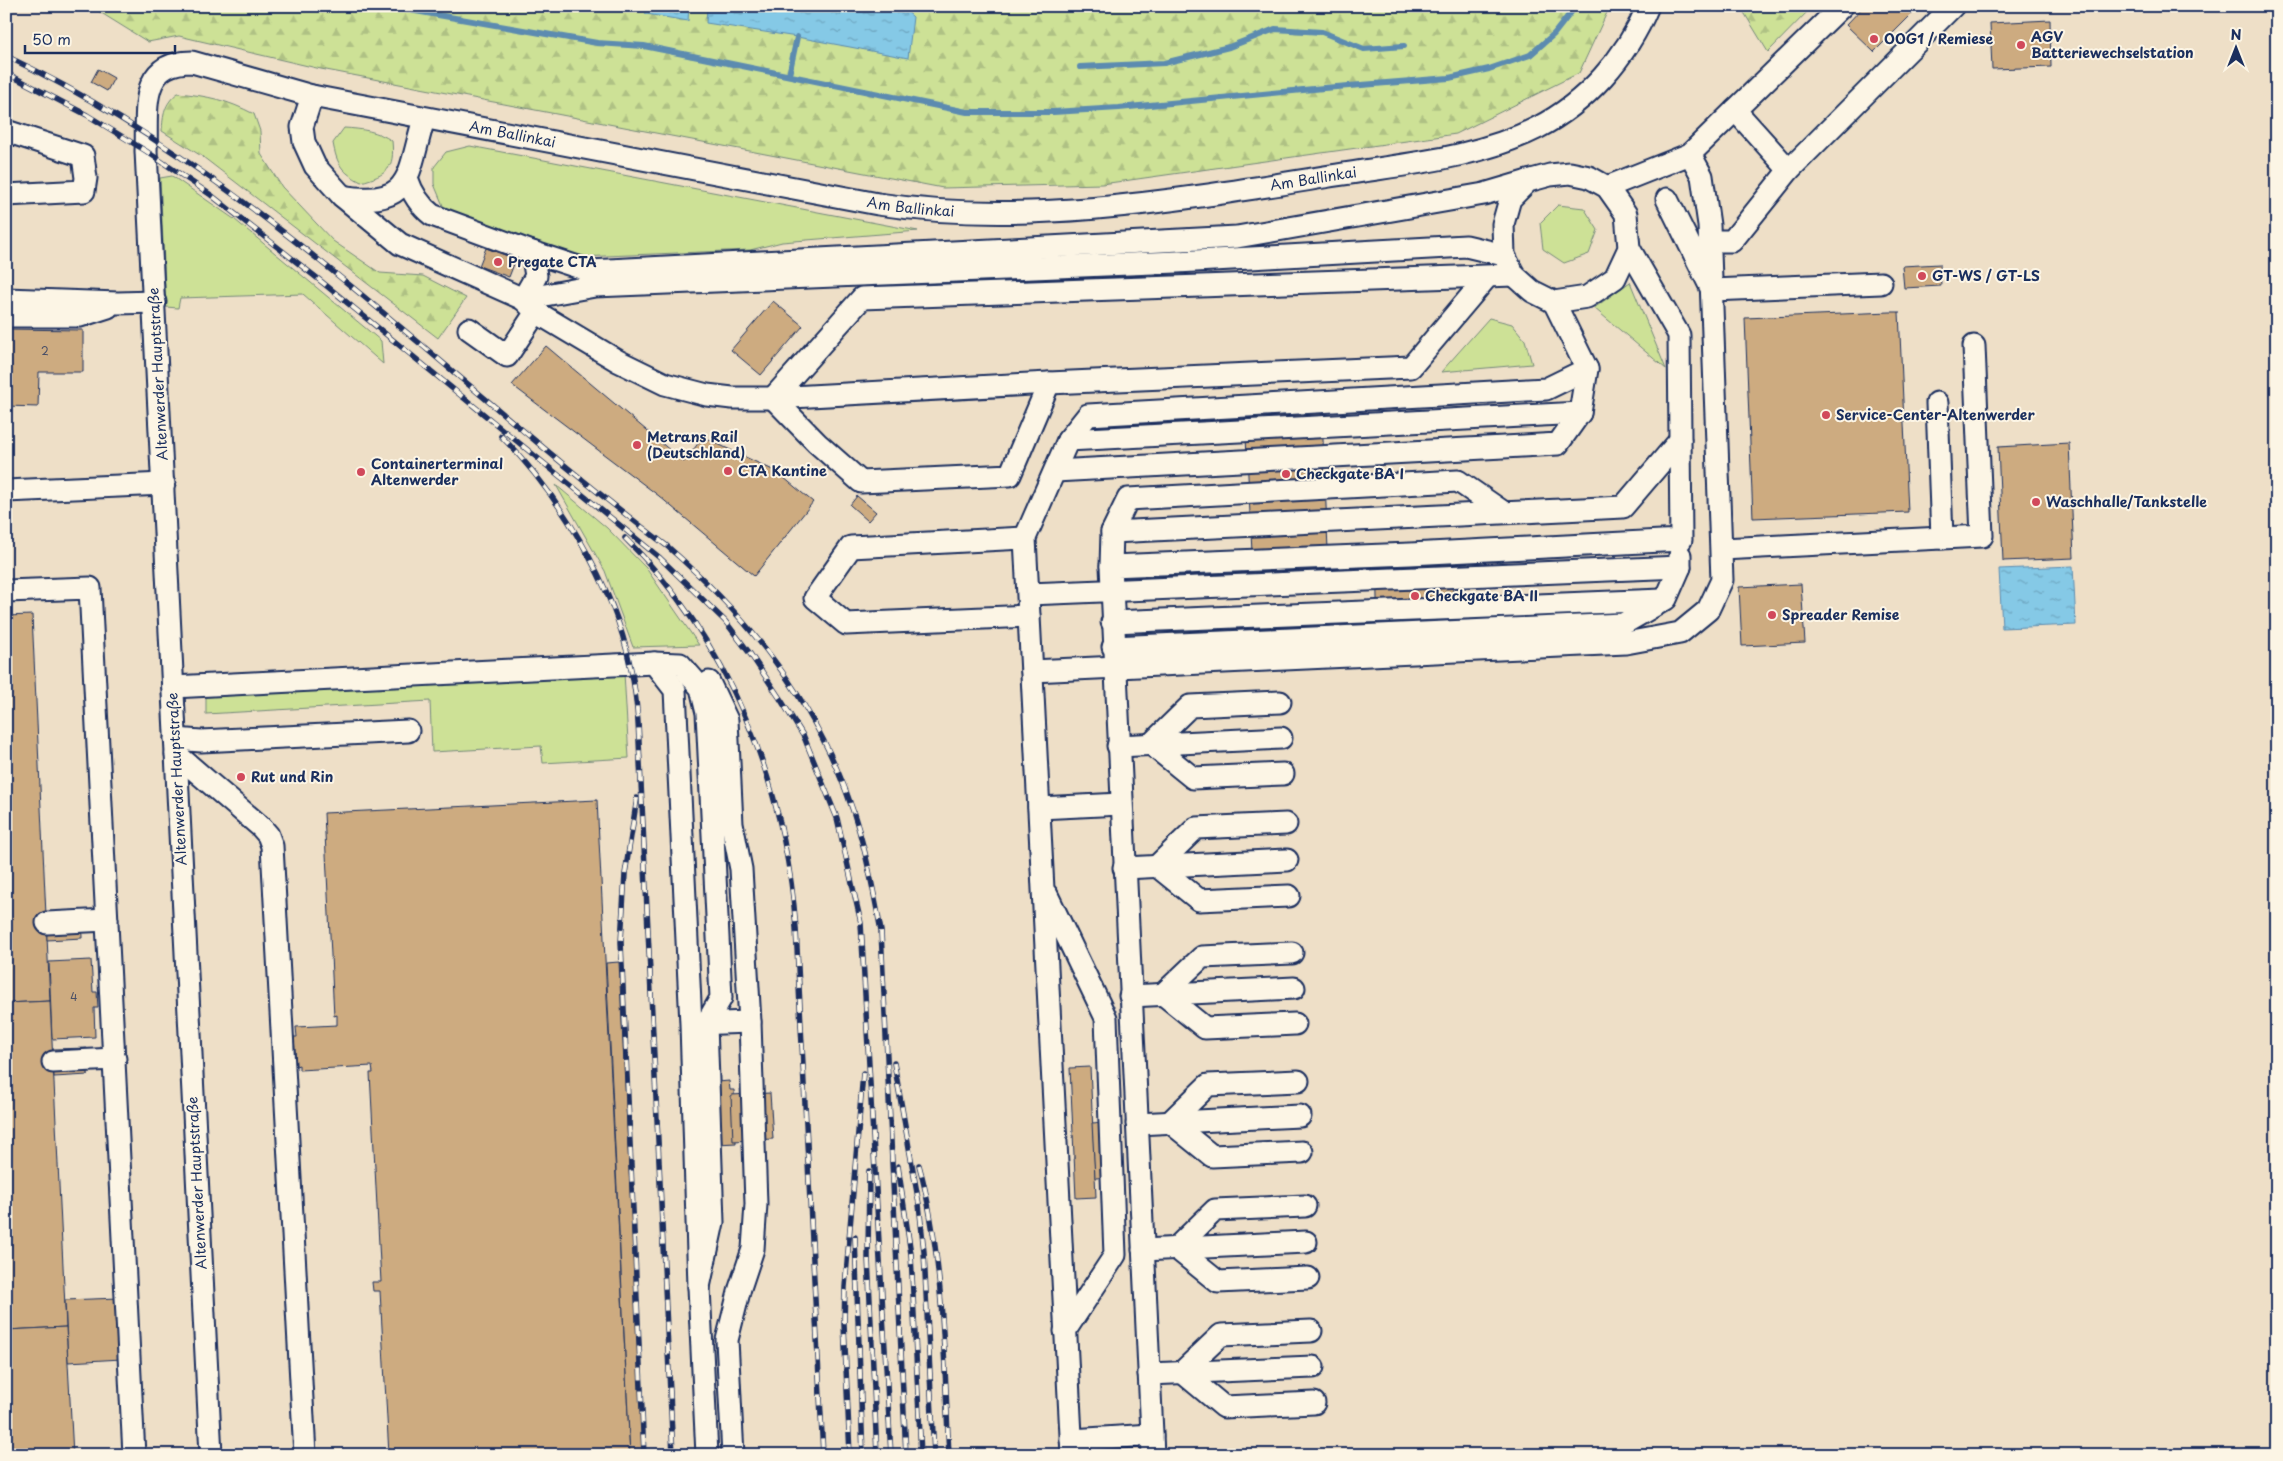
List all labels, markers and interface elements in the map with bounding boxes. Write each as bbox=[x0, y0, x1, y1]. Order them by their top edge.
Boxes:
scale bar bbox=[25, 22, 175, 54]
north arrow bbox=[2210, 22, 2260, 72]
text: N bbox=[2230, 24, 2242, 45]
place label: AGV Batteriewechselstation bbox=[2031, 26, 2194, 63]
text: 50 m bbox=[32, 27, 71, 50]
place label: OOG1 / Remiese bbox=[1884, 28, 1994, 49]
marker: OOG1 / Remiese bbox=[1868, 33, 1880, 45]
marker: AGV Batteriewechselstation bbox=[2015, 39, 2027, 51]
street label: Am Ballinkai bbox=[468, 115, 558, 152]
street label: Am Ballinkai bbox=[1268, 161, 1358, 196]
street label: Am Ballinkai bbox=[865, 191, 955, 221]
place label: Pregate CTA bbox=[508, 251, 597, 272]
marker: Pregate CTA bbox=[492, 256, 504, 268]
place label: GT-WS / GT-LS bbox=[1932, 265, 2040, 286]
marker: GT-WS / GT-LS bbox=[1916, 270, 1928, 282]
street label: Altenwerder Hauptstraße bbox=[142, 287, 173, 461]
house number: 2 bbox=[41, 342, 49, 359]
place label: Service-Center-Altenwerder bbox=[1836, 404, 2035, 425]
marker: Service-Center-Altenwerder bbox=[1820, 409, 1832, 421]
place label: Metrans Rail (Deutschland) bbox=[647, 426, 745, 463]
marker: Metrans Rail (Deutschland) bbox=[631, 439, 643, 451]
place label: Containerterminal Altenwerder bbox=[371, 453, 503, 490]
place label: CTA Kantine bbox=[738, 460, 827, 481]
place label: Checkgate BA I bbox=[1296, 463, 1404, 484]
marker: CTA Kantine bbox=[722, 465, 734, 477]
marker: Containerterminal Altenwerder bbox=[355, 466, 367, 478]
marker: Checkgate BA I bbox=[1280, 468, 1292, 480]
place label: Waschhalle/Tankstelle bbox=[2046, 491, 2207, 512]
marker: Waschhalle/Tankstelle bbox=[2030, 496, 2042, 508]
place label: Checkgate BA II bbox=[1425, 585, 1538, 606]
marker: Checkgate BA II bbox=[1409, 590, 1421, 602]
place label: Spreader Remise bbox=[1782, 604, 1900, 625]
marker: Spreader Remise bbox=[1766, 609, 1778, 621]
street label: Altenwerder Hauptstraße bbox=[161, 692, 192, 866]
place label: Rut und Rin bbox=[251, 766, 333, 787]
marker: Rut und Rin bbox=[235, 771, 247, 783]
house number: 4 bbox=[70, 988, 78, 1005]
street label: Altenwerder Hauptstraße bbox=[181, 1096, 212, 1270]

